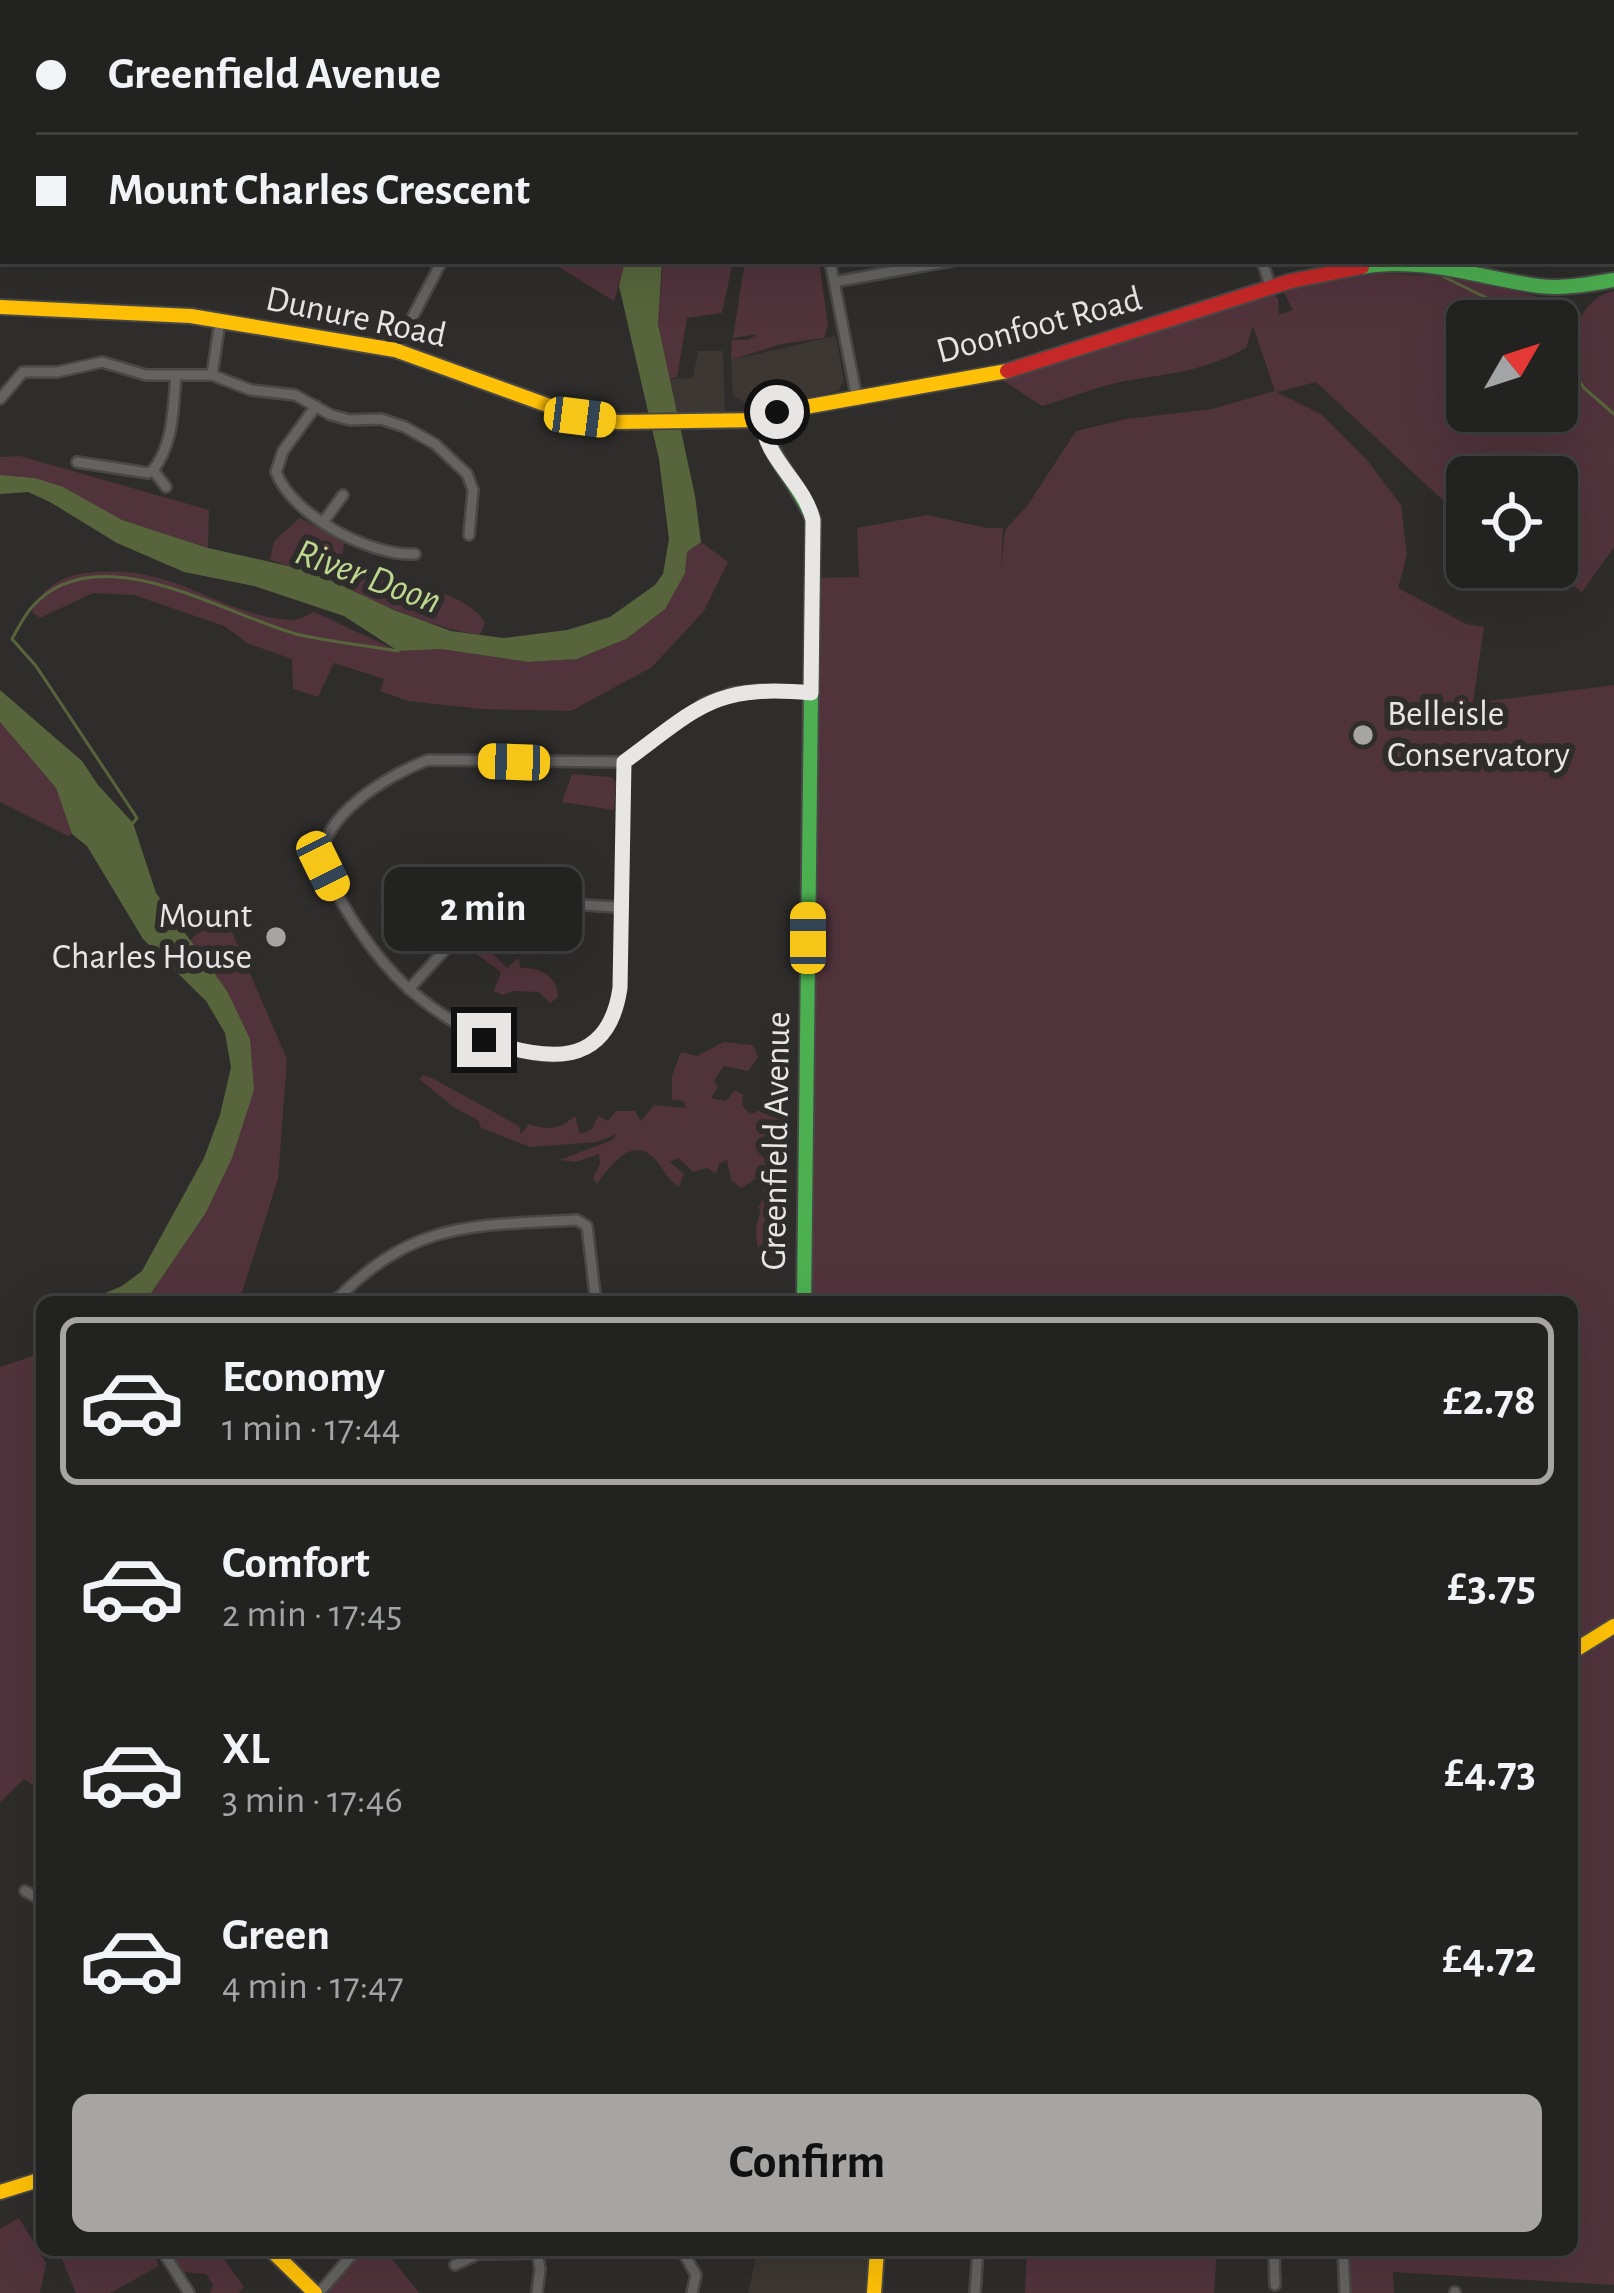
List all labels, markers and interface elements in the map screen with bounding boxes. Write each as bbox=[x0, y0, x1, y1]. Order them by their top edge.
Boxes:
text: Greenfield Avenue bbox=[108, 52, 441, 97]
text: Mount Charles Crescent bbox=[108, 168, 530, 213]
street label: Dunure Road bbox=[262, 280, 450, 354]
street label: Doonfoot Road bbox=[932, 280, 1146, 370]
north arrow bbox=[1446, 300, 1578, 432]
map controls bbox=[1446, 300, 1578, 588]
route start bbox=[750, 385, 804, 439]
car bbox=[542, 395, 618, 439]
button: locate bbox=[1446, 456, 1578, 588]
water label: River Doon bbox=[290, 533, 446, 621]
place label: Belleisle Conservatory bbox=[1387, 696, 1570, 773]
marker: Belleisle Conservatory bbox=[1350, 722, 1376, 748]
car bbox=[477, 743, 551, 781]
car bbox=[291, 826, 355, 906]
callout: 2 min bbox=[385, 866, 583, 950]
text: 2 min bbox=[440, 889, 526, 928]
place label: Mount Charles House bbox=[52, 898, 253, 975]
car bbox=[790, 902, 826, 974]
marker: Mount Charles House bbox=[263, 924, 289, 950]
street label: Greenfield Avenue bbox=[756, 1011, 796, 1271]
route end bbox=[457, 1013, 511, 1067]
icon: car bbox=[78, 1347, 186, 1455]
text: Economy bbox=[222, 1355, 385, 1400]
text: £2.78 bbox=[1443, 1378, 1536, 1423]
text: 1 min · 17:44 bbox=[222, 1409, 401, 1448]
icon: car bbox=[78, 1533, 186, 1641]
text: Comfort bbox=[222, 1541, 370, 1586]
text: £3.75 bbox=[1447, 1564, 1536, 1609]
text: 2 min · 17:45 bbox=[222, 1595, 402, 1634]
icon: car bbox=[78, 1719, 186, 1827]
text: XL bbox=[222, 1727, 270, 1772]
text: £4.73 bbox=[1444, 1750, 1536, 1795]
text: 3 min · 17:46 bbox=[222, 1781, 403, 1820]
icon: car bbox=[78, 1905, 186, 2013]
text: Green bbox=[222, 1913, 330, 1958]
text: £4.72 bbox=[1442, 1936, 1536, 1981]
text: 4 min · 17:47 bbox=[222, 1967, 403, 2006]
button: Confirm bbox=[72, 2094, 1542, 2232]

